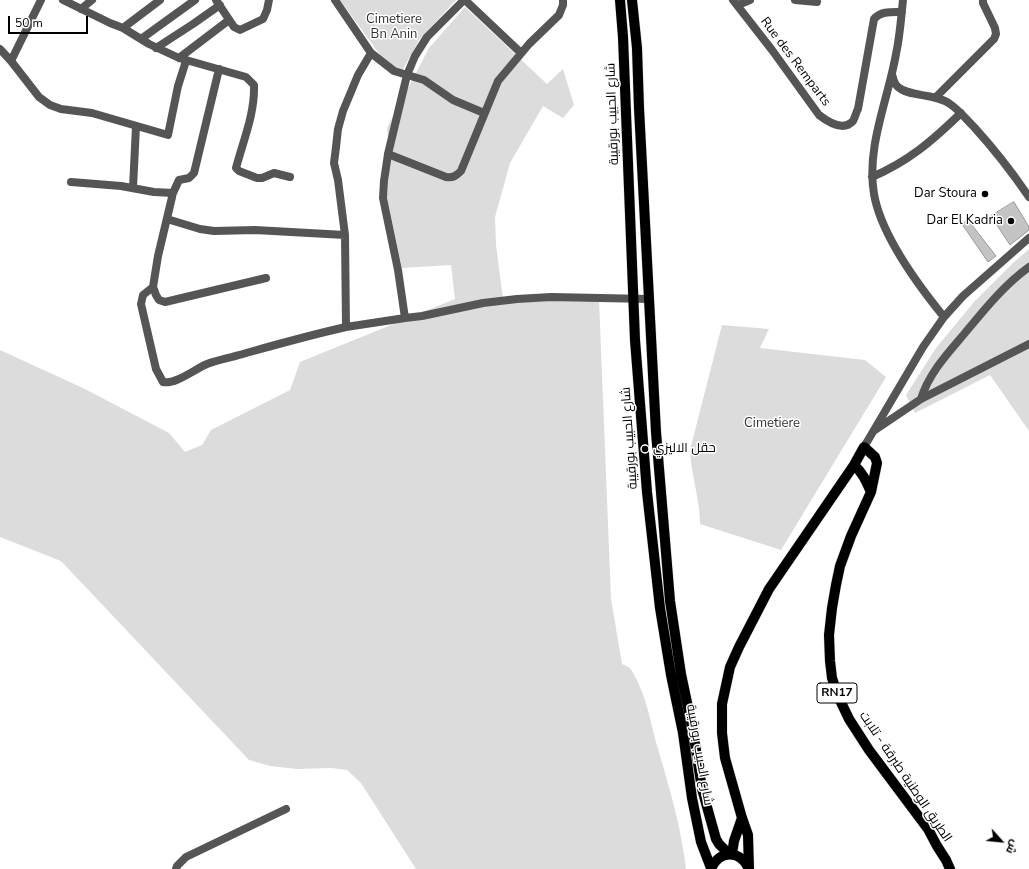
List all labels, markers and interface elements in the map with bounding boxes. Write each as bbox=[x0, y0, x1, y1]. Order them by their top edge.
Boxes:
scale bar bbox=[10, 8, 90, 34]
park label: Cimetiere Bn Anin bbox=[366, 12, 422, 43]
street label: Rue des Remparts bbox=[757, 14, 833, 110]
text: 50 m bbox=[15, 15, 43, 31]
street label: شارع الحبيب بورقيبة bbox=[603, 63, 623, 165]
place label: Dar Stoura bbox=[914, 186, 977, 202]
marker: Dar Stoura bbox=[980, 189, 990, 199]
place label: Dar El Kadria bbox=[927, 213, 1003, 229]
marker: Dar El Kadria bbox=[1006, 216, 1016, 226]
street label: شارع الحبيب بورقيبة bbox=[619, 386, 641, 490]
park label: Cimetiere bbox=[744, 416, 800, 432]
place label: حقل الاليزي bbox=[653, 441, 716, 457]
marker: حقل الاليزي bbox=[640, 444, 650, 454]
road number: RN17 bbox=[817, 683, 857, 703]
street label: شارع الحبيب بورقيبة bbox=[682, 703, 716, 807]
street label: الطريق الوطنية طبرقة - تلابت bbox=[855, 709, 955, 845]
north arrow bbox=[981, 821, 1021, 861]
text: ش bbox=[1002, 837, 1022, 856]

